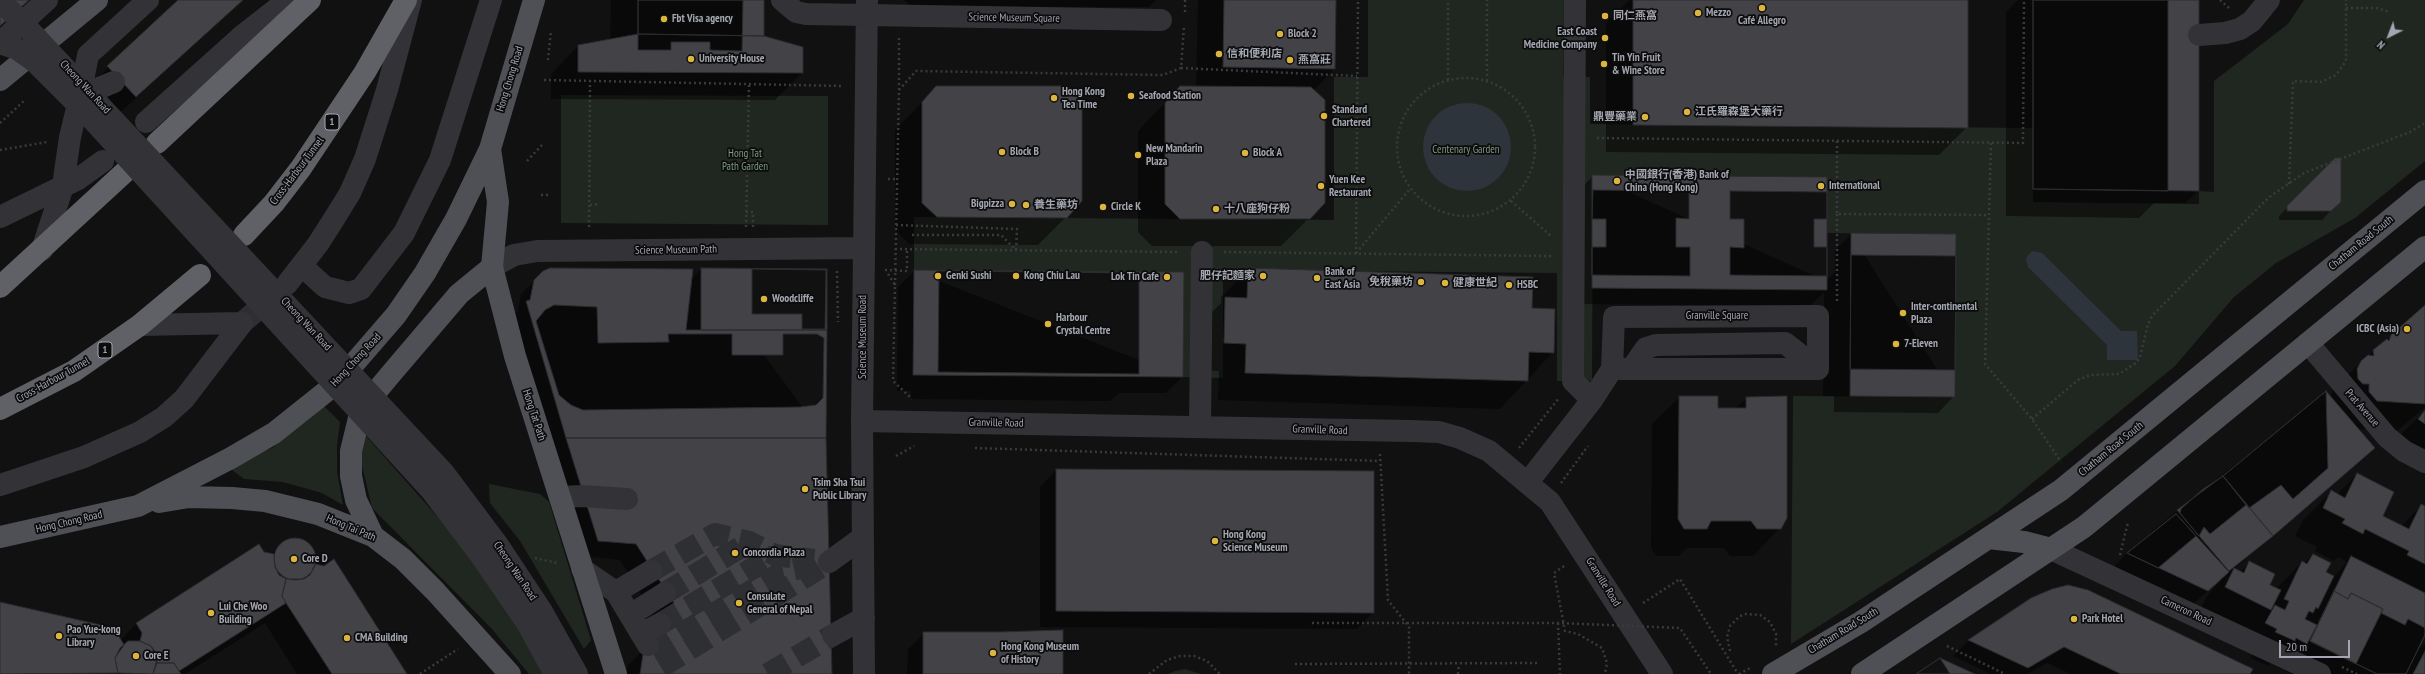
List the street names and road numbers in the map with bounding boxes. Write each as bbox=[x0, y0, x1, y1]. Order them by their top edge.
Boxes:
street label: Science Museum Square bbox=[968, 11, 1060, 25]
street label: Hong Chong Road bbox=[494, 45, 526, 113]
street label: Cheong Wan Road bbox=[57, 58, 113, 116]
road number: 1 bbox=[325, 114, 339, 130]
street label: Cross-Harbour Tunnel bbox=[267, 134, 327, 208]
street label: Chatham Road South bbox=[2326, 213, 2396, 273]
street label: Science Museum Path bbox=[635, 243, 717, 257]
street label: Cheong Wan Road bbox=[278, 295, 334, 353]
street label: Science Museum Road bbox=[856, 295, 870, 379]
street label: Granville Square bbox=[1686, 309, 1748, 323]
street label: Hong Chong Road bbox=[328, 331, 384, 389]
road number: 1 bbox=[98, 342, 112, 358]
street label: Cross-Harbour Tunnel bbox=[14, 354, 92, 406]
street label: Prat Avenue bbox=[2342, 387, 2382, 429]
street label: Hong Tat Path bbox=[519, 388, 549, 442]
street label: Granville Road bbox=[968, 416, 1024, 430]
street label: Chatham Road South bbox=[2076, 419, 2146, 479]
street label: Granville Road bbox=[1292, 422, 1348, 438]
street label: Hong Chong Road bbox=[34, 508, 104, 536]
street label: Hong Tai Path bbox=[324, 512, 378, 544]
street label: Cheong Wan Road bbox=[490, 539, 540, 603]
street label: Granville Road bbox=[1583, 555, 1623, 609]
street label: Cameron Road bbox=[2158, 593, 2214, 629]
street label: Chatham Road South bbox=[1806, 605, 1880, 657]

